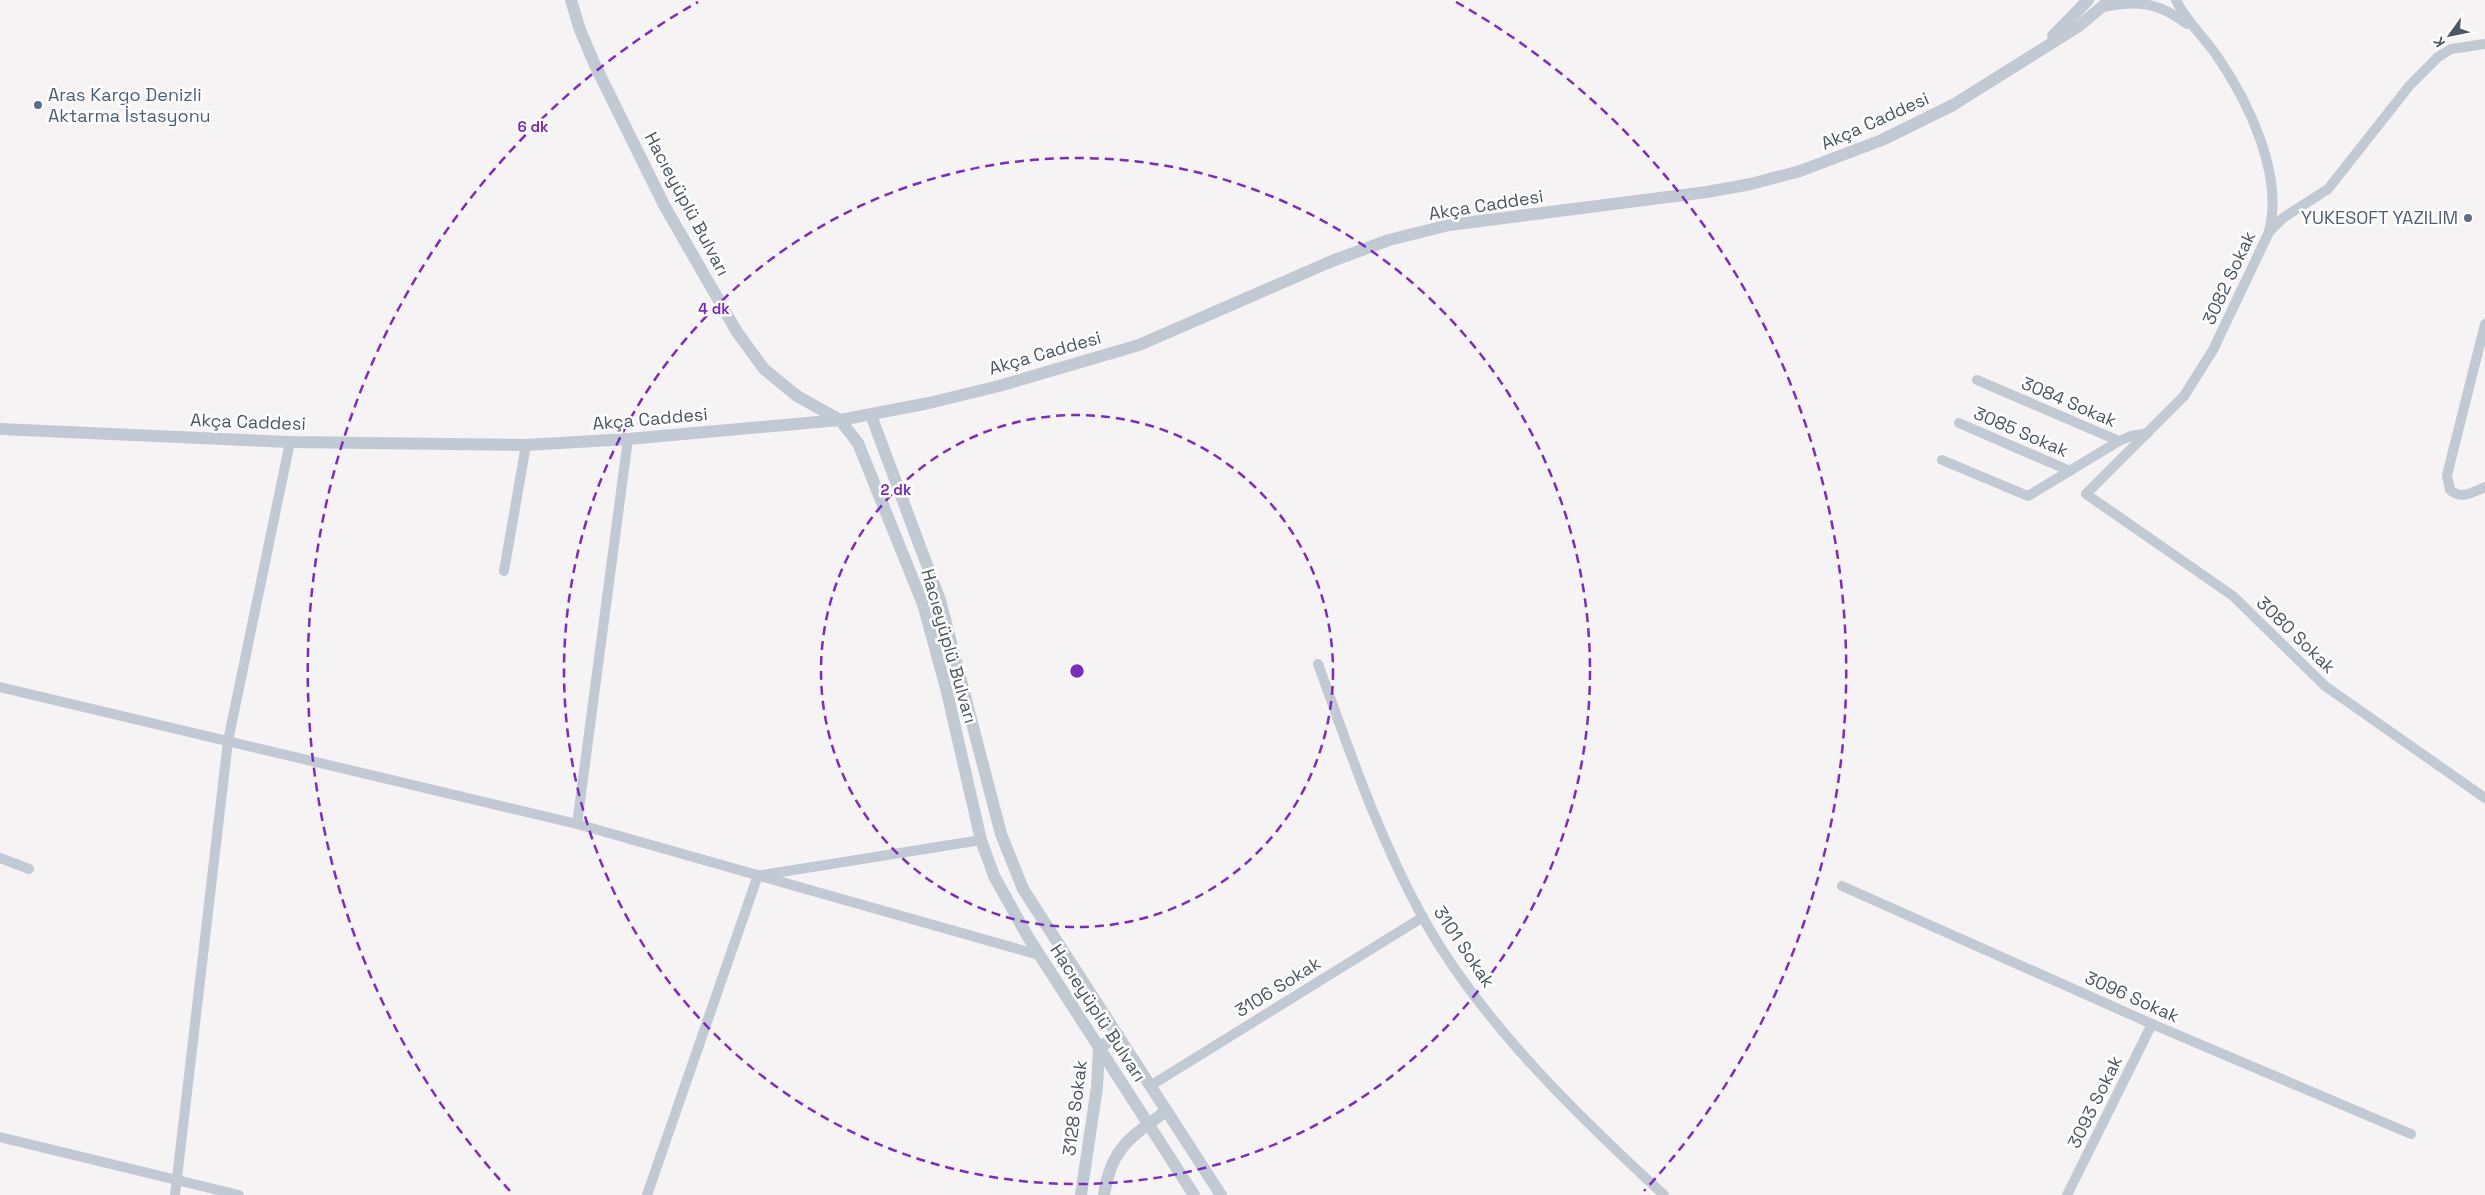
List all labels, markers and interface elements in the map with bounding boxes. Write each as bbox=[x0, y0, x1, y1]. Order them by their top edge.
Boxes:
north arrow bbox=[2425, 10, 2475, 60]
text: K bbox=[2429, 33, 2449, 51]
place label: Aras Kargo Denizli Aktarma İstasyonu bbox=[48, 83, 211, 127]
street label: Akça Caddesi bbox=[1817, 87, 1932, 155]
marker: Aras Kargo Denizli Aktarma İstasyonu bbox=[32, 99, 44, 111]
text: 6 dk bbox=[517, 117, 549, 136]
street label: Hacıeyüplü Bulvarı bbox=[640, 128, 735, 280]
street label: Akça Caddesi bbox=[1427, 184, 1545, 225]
place label: YUKESOFT YAZILIM bbox=[2301, 206, 2458, 229]
marker: YUKESOFT YAZILIM bbox=[2462, 212, 2474, 224]
street label: 3082 Sokak bbox=[2197, 227, 2260, 328]
text: 4 dk bbox=[698, 299, 730, 318]
street label: Akça Caddesi bbox=[986, 326, 1104, 380]
street label: 3084 Sokak bbox=[2018, 371, 2121, 432]
street label: 3085 Sokak bbox=[1970, 401, 2072, 462]
street label: Akça Caddesi bbox=[591, 402, 709, 435]
street label: Akça Caddesi bbox=[190, 408, 306, 435]
text: 2 dk bbox=[881, 480, 912, 499]
street label: Hacıeyüplü Bulvarı bbox=[916, 566, 983, 726]
street label: 3080 Sokak bbox=[2252, 591, 2341, 678]
centre of rings bbox=[1068, 662, 1086, 680]
street label: 3101 Sokak bbox=[1429, 902, 1500, 992]
street label: Hacıeyüplü Bulvarı bbox=[1045, 939, 1152, 1086]
street label: 3106 Sokak bbox=[1231, 951, 1325, 1022]
street label: 3096 Sokak bbox=[2082, 966, 2183, 1028]
street label: 3093 Sokak bbox=[2062, 1051, 2127, 1152]
street label: 3128 Sokak bbox=[1057, 1058, 1092, 1157]

